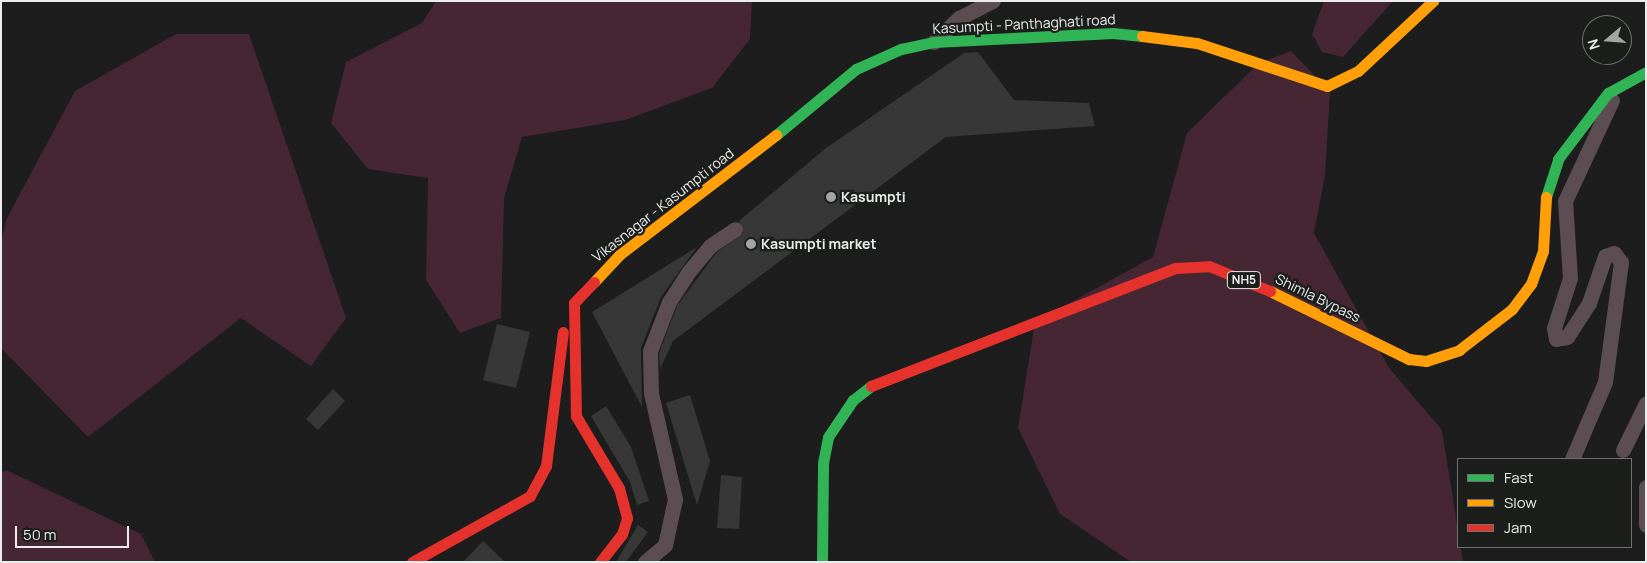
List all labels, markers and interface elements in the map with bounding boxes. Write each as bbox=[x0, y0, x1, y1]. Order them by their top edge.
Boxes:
street label: Kasumpti - Panthaghati road bbox=[932, 11, 1116, 37]
north arrow bbox=[1582, 15, 1632, 65]
text: N bbox=[1583, 37, 1604, 52]
street label: Vikasnagar - Kasumpti road bbox=[589, 144, 737, 266]
place label: Kasumpti bbox=[841, 189, 906, 205]
marker: Kasumpti bbox=[825, 191, 837, 203]
place label: Kasumpti market bbox=[761, 236, 877, 252]
marker: Kasumpti market bbox=[745, 238, 757, 250]
road number: NH5 bbox=[1226, 270, 1262, 290]
street label: Shimla Bypass bbox=[1273, 270, 1363, 326]
legend bbox=[1457, 458, 1632, 548]
text: Fast bbox=[1504, 467, 1533, 488]
text: Slow bbox=[1504, 492, 1537, 513]
scale bar bbox=[18, 516, 131, 548]
text: Jam bbox=[1504, 517, 1532, 538]
text: 50 m bbox=[23, 524, 57, 545]

